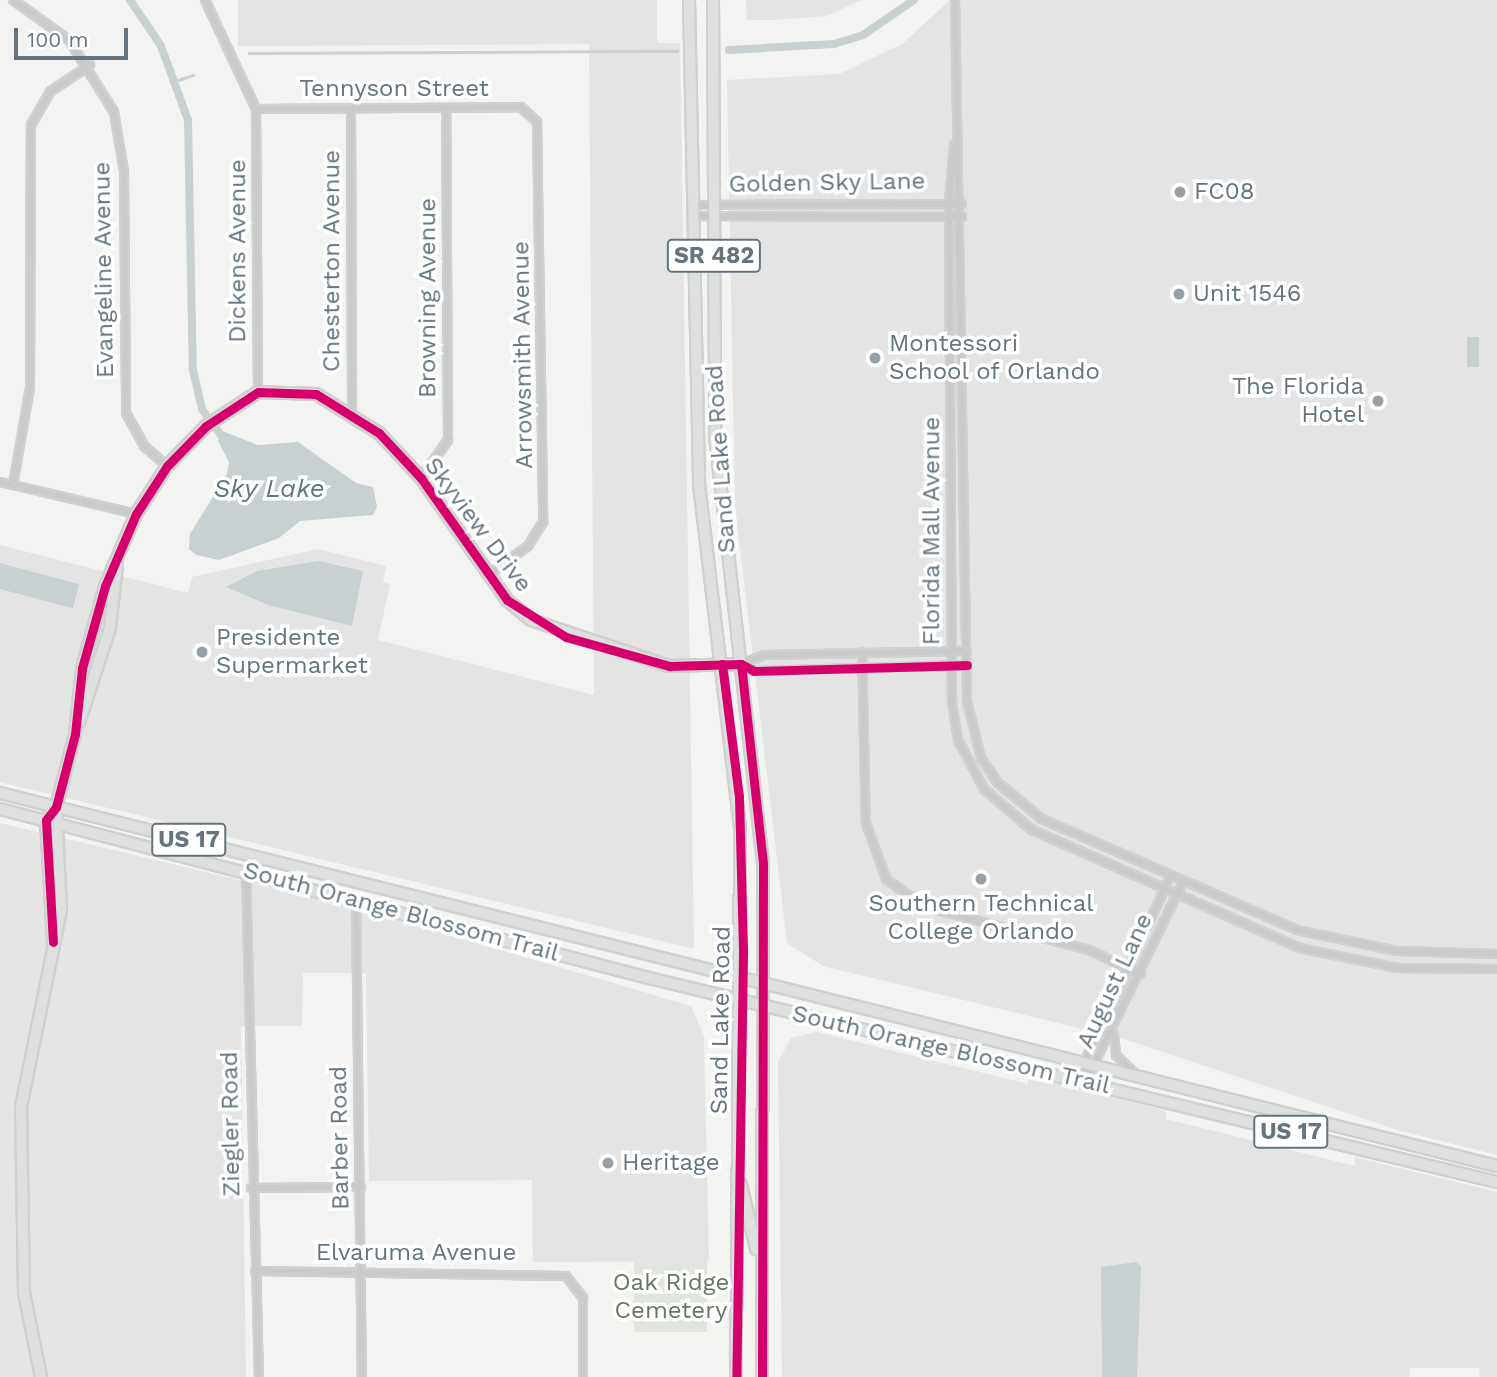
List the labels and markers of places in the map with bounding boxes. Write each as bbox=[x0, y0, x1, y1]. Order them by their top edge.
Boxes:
place label: FC08 bbox=[1194, 178, 1255, 206]
marker: FC08 bbox=[1172, 184, 1188, 200]
place label: Unit 1546 bbox=[1193, 280, 1302, 308]
marker: Unit 1546 bbox=[1171, 286, 1187, 302]
place label: Montessori School of Orlando bbox=[889, 330, 1102, 386]
marker: Montessori School of Orlando bbox=[867, 350, 883, 366]
place label: The Florida Hotel bbox=[1232, 373, 1364, 429]
marker: The Florida Hotel bbox=[1370, 393, 1386, 409]
place label: Presidente Supermarket bbox=[216, 624, 368, 680]
marker: Presidente Supermarket bbox=[194, 644, 210, 660]
marker: Southern Technical College Orlando bbox=[973, 871, 989, 887]
place label: Southern Technical College Orlando bbox=[868, 890, 1094, 946]
place label: Heritage bbox=[622, 1149, 720, 1177]
marker: Heritage bbox=[600, 1155, 616, 1171]

